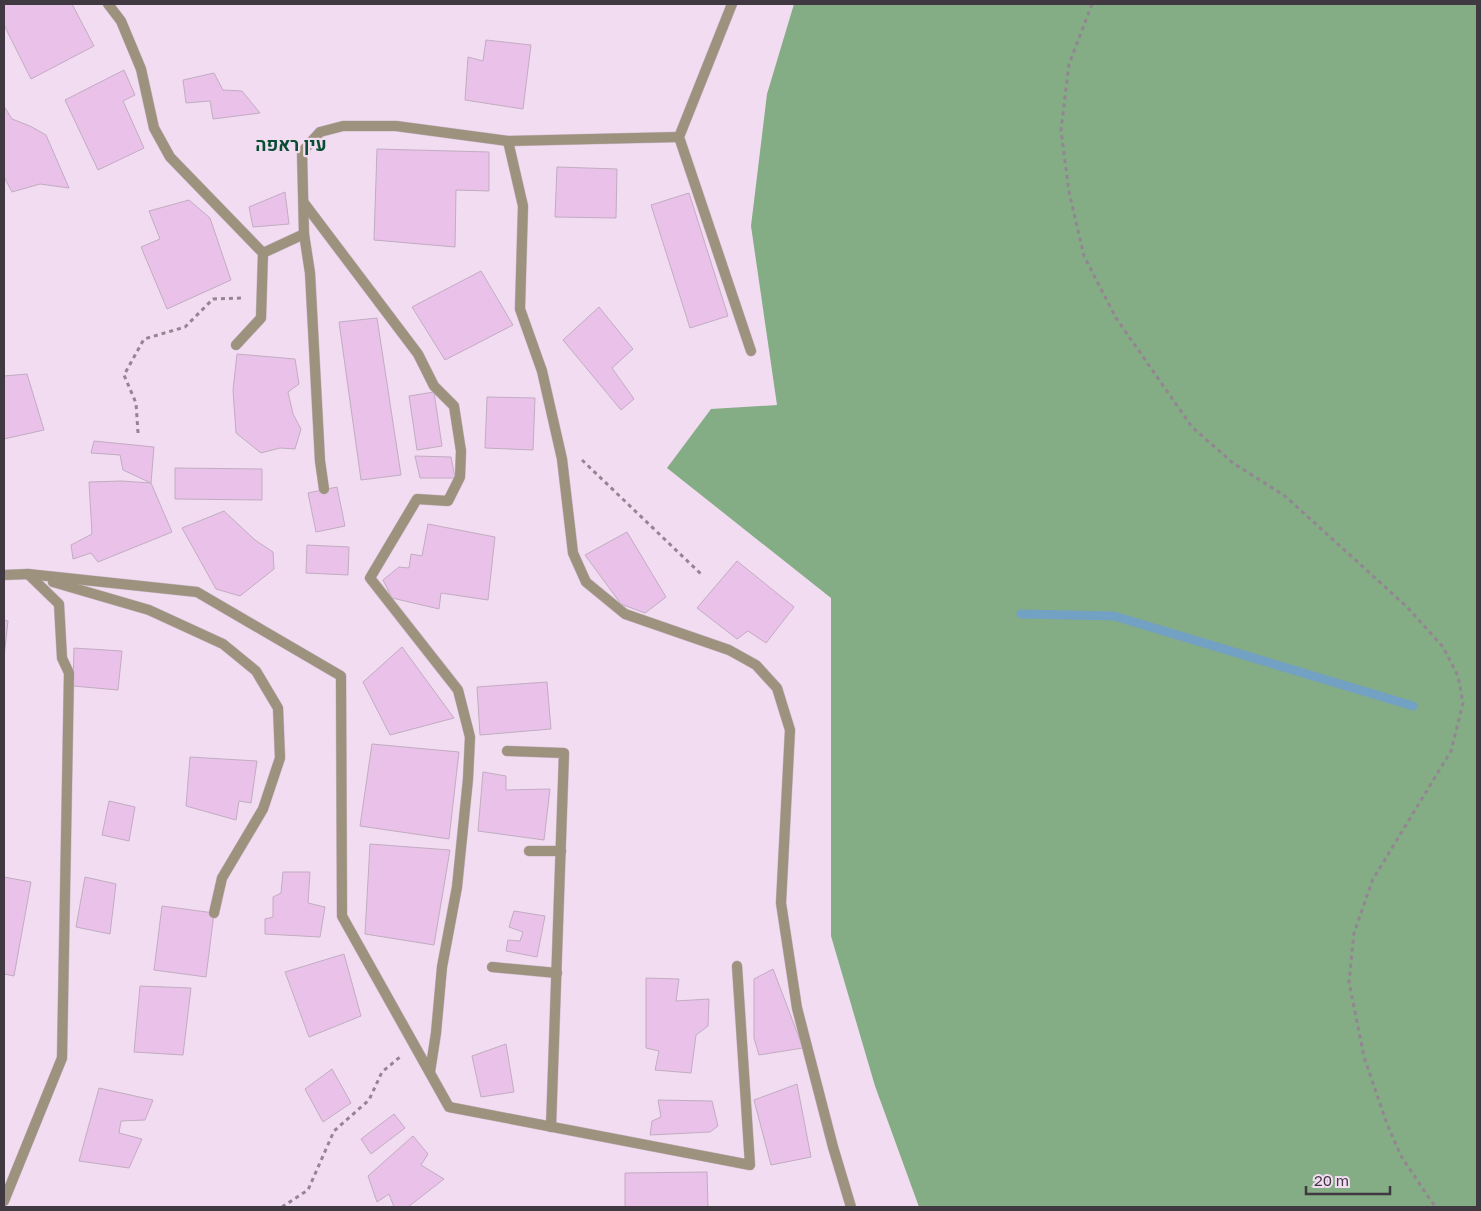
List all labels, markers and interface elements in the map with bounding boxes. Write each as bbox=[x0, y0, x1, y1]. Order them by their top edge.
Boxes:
district label: עין ראפה bbox=[255, 133, 327, 155]
scale bar bbox=[1306, 1164, 1390, 1196]
text: 20 m bbox=[1314, 1171, 1349, 1189]

